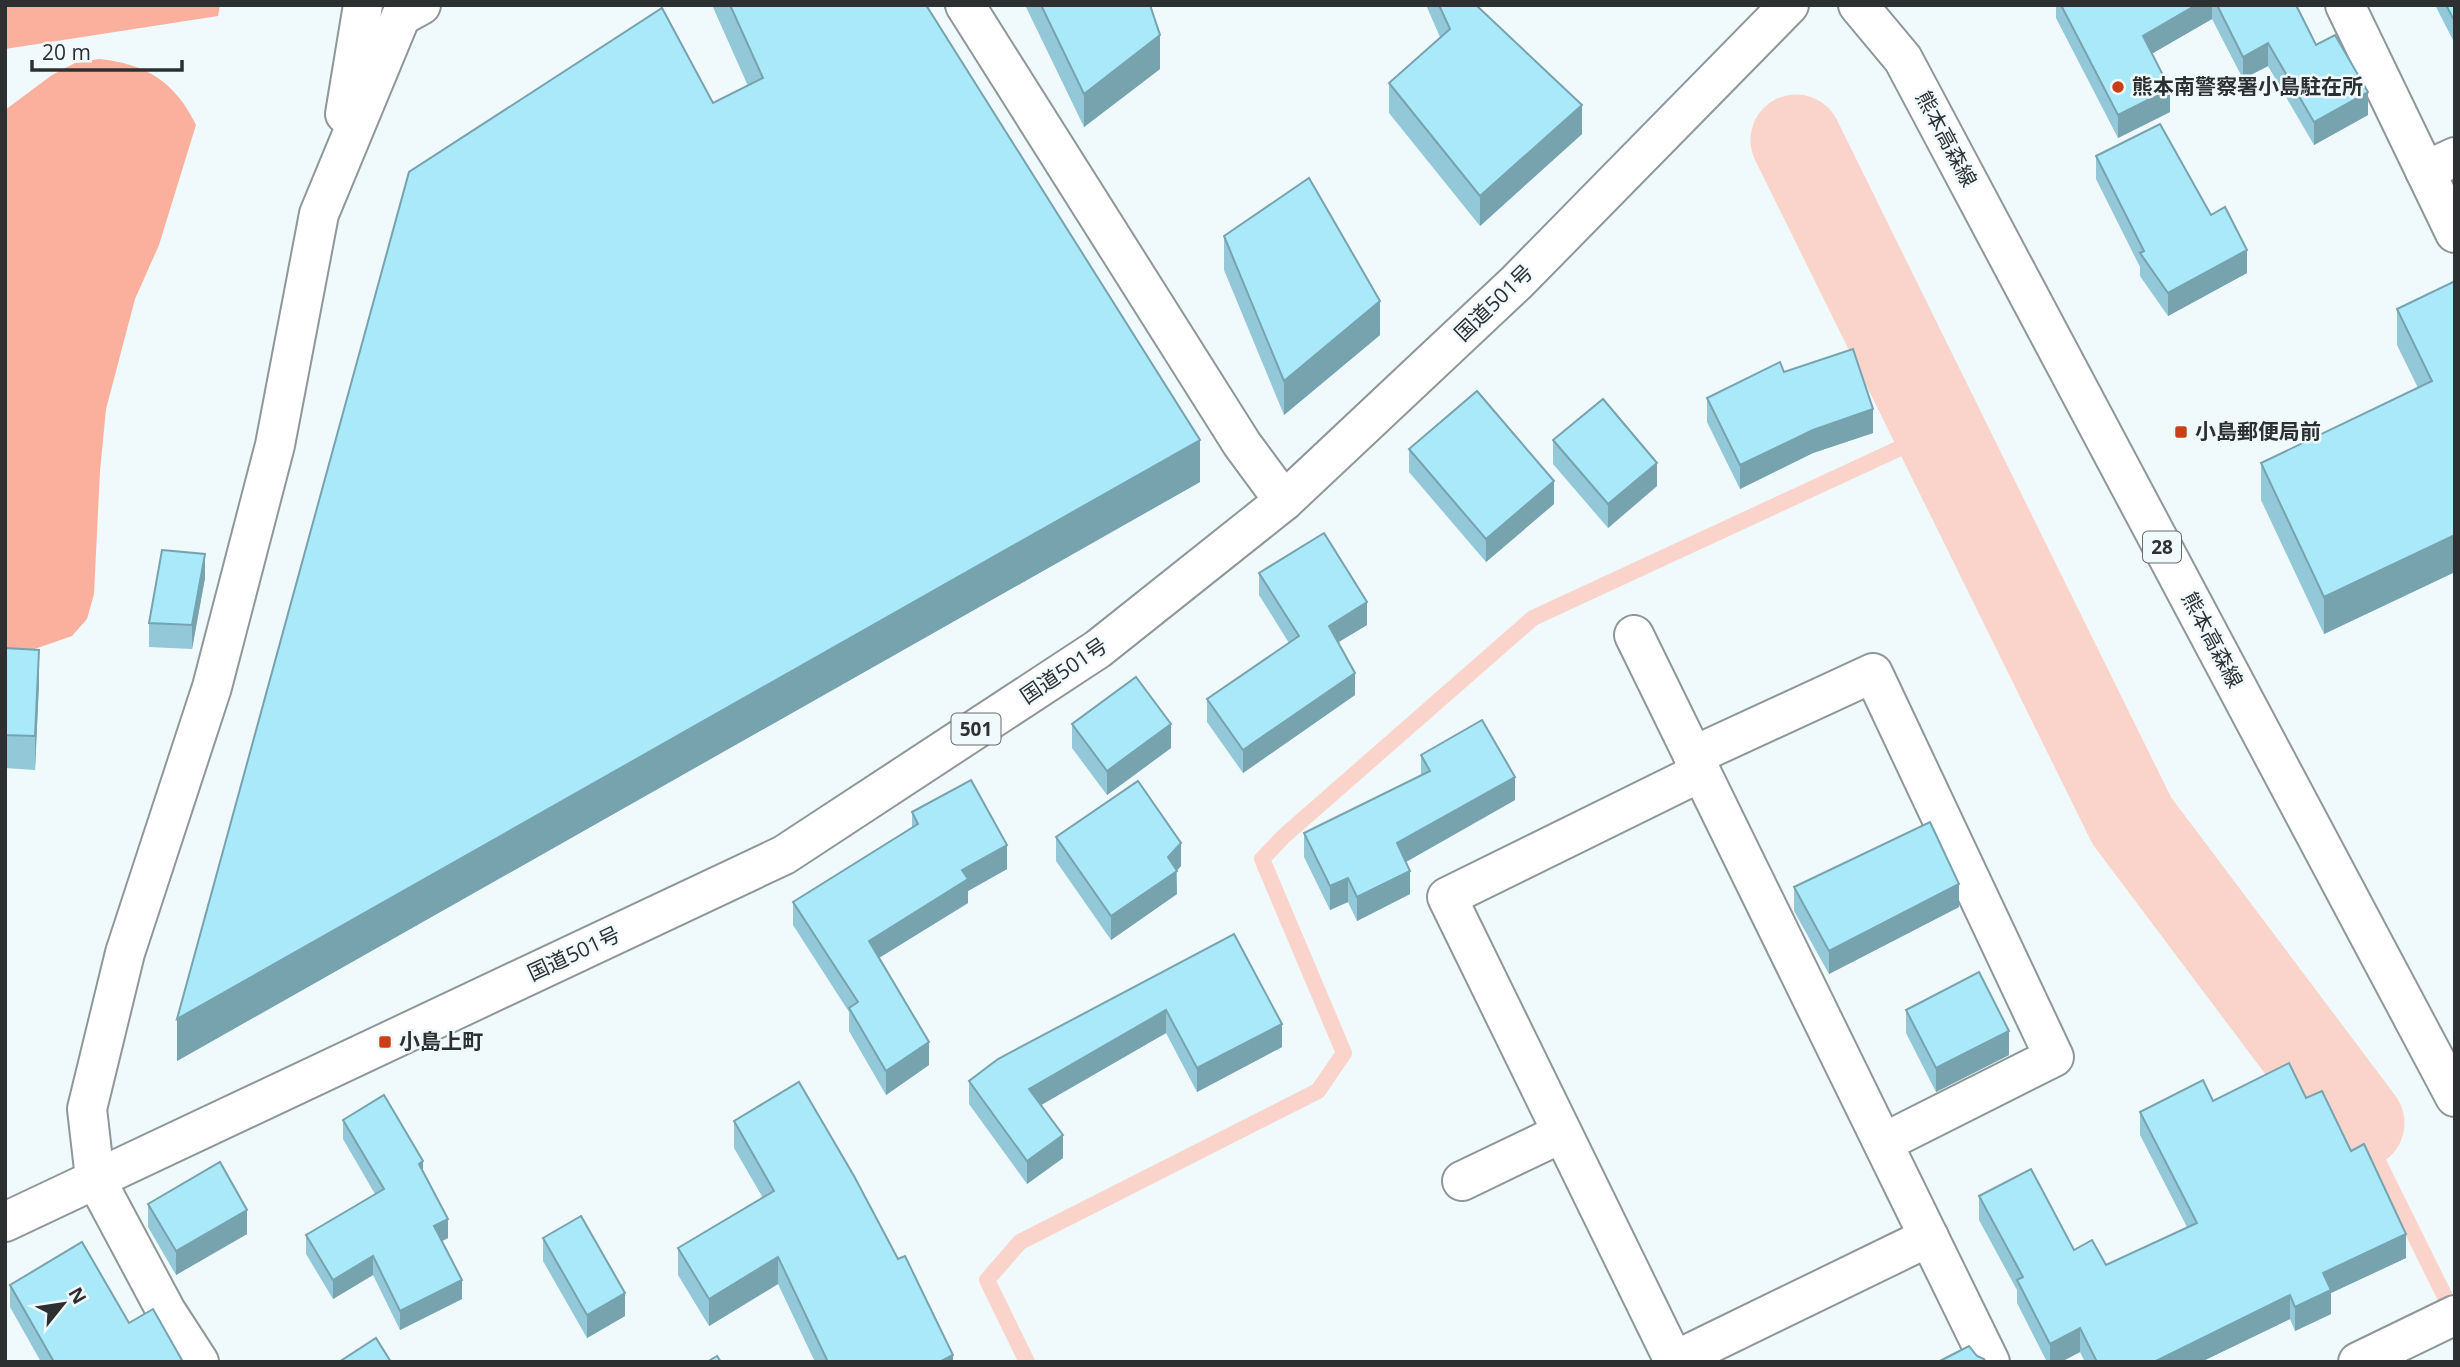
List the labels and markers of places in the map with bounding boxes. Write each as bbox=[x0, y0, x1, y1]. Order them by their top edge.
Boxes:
place label: 熊本南警察署小島駐在所 bbox=[2132, 72, 2363, 100]
marker: 熊本南警察署小島駐在所 bbox=[2110, 79, 2126, 95]
place label: 小島郵便局前 bbox=[2195, 417, 2321, 445]
marker: 小島郵便局前 bbox=[2173, 424, 2189, 440]
place label: 小島上町 bbox=[399, 1027, 483, 1055]
marker: 小島上町 bbox=[377, 1034, 393, 1050]

